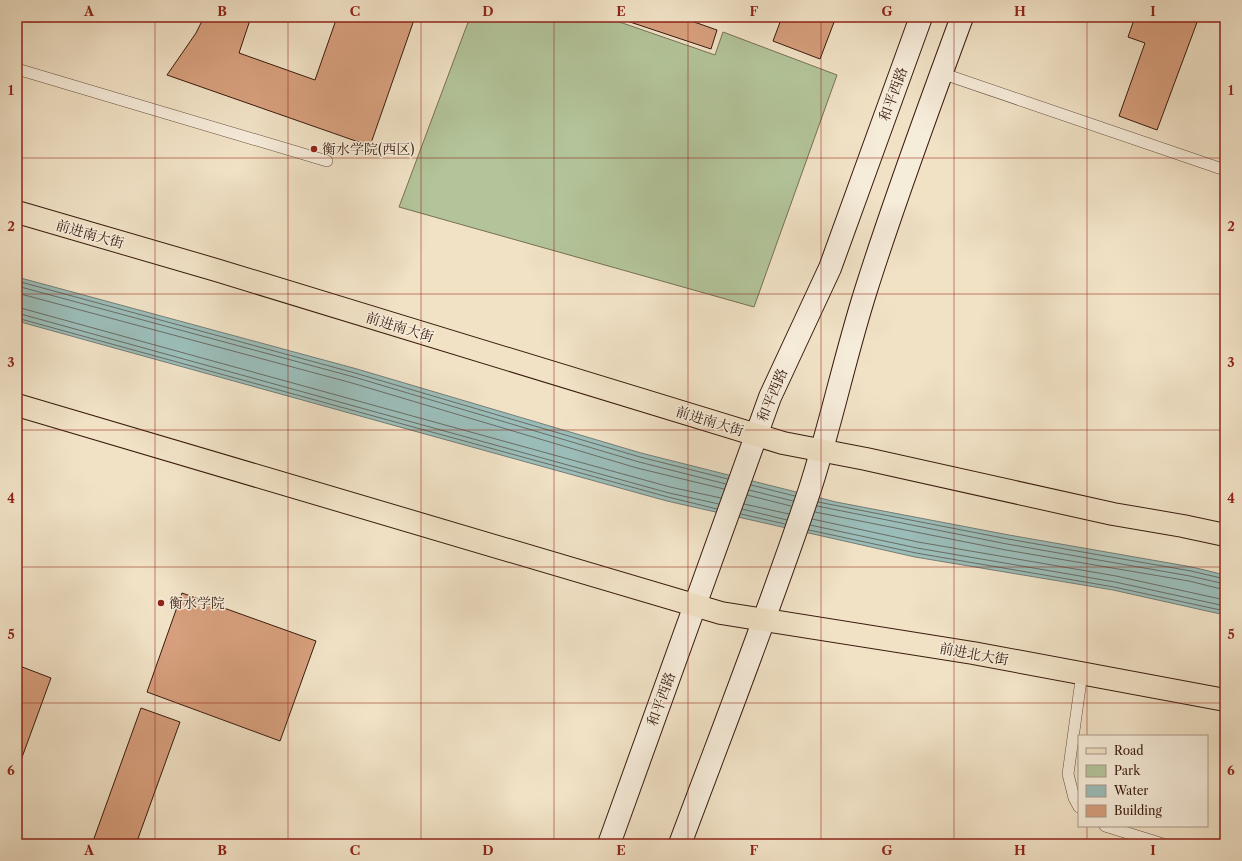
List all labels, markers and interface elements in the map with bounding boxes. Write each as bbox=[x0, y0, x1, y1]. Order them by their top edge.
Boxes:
text: A bbox=[83, 3, 95, 19]
text: B bbox=[217, 3, 227, 19]
text: C bbox=[350, 3, 360, 19]
text: D bbox=[482, 3, 494, 19]
text: E bbox=[616, 3, 626, 19]
text: F bbox=[750, 3, 759, 19]
text: G bbox=[881, 3, 893, 19]
text: H bbox=[1014, 3, 1026, 19]
text: I bbox=[1150, 3, 1156, 19]
street label: 和平西路 bbox=[875, 65, 911, 123]
text: 1 bbox=[8, 82, 14, 98]
text: 1 bbox=[1228, 82, 1234, 98]
place label: 衡水学院(西区) bbox=[322, 140, 415, 158]
marker: 衡水学院(西区) bbox=[309, 144, 319, 154]
street label: 前进南大街 bbox=[54, 216, 126, 252]
text: 2 bbox=[7, 218, 15, 234]
text: 2 bbox=[1227, 218, 1235, 234]
street label: 前进南大街 bbox=[364, 308, 436, 346]
text: 3 bbox=[7, 354, 15, 370]
text: 3 bbox=[1227, 354, 1235, 370]
street label: 和平西路 bbox=[753, 366, 791, 424]
street label: 前进南大街 bbox=[674, 402, 746, 440]
text: 4 bbox=[7, 490, 15, 506]
text: 4 bbox=[1227, 490, 1235, 506]
place label: 衡水学院 bbox=[169, 594, 225, 612]
marker: 衡水学院 bbox=[156, 598, 166, 608]
text: 5 bbox=[7, 626, 15, 642]
text: 5 bbox=[1227, 626, 1235, 642]
street label: 前进北大街 bbox=[938, 639, 1010, 669]
street label: 和平西路 bbox=[643, 670, 679, 728]
legend bbox=[1078, 735, 1208, 827]
text: Road bbox=[1114, 743, 1144, 758]
text: 6 bbox=[7, 762, 15, 778]
text: 6 bbox=[1227, 762, 1235, 778]
text: Park bbox=[1114, 763, 1141, 778]
text: Water bbox=[1113, 783, 1148, 798]
text: Building bbox=[1114, 803, 1162, 818]
text: A bbox=[83, 842, 95, 858]
text: B bbox=[217, 842, 227, 858]
text: C bbox=[350, 842, 360, 858]
text: D bbox=[482, 842, 494, 858]
text: E bbox=[616, 842, 626, 858]
text: F bbox=[750, 842, 759, 858]
text: G bbox=[881, 842, 893, 858]
text: H bbox=[1014, 842, 1026, 858]
text: I bbox=[1150, 842, 1156, 858]

